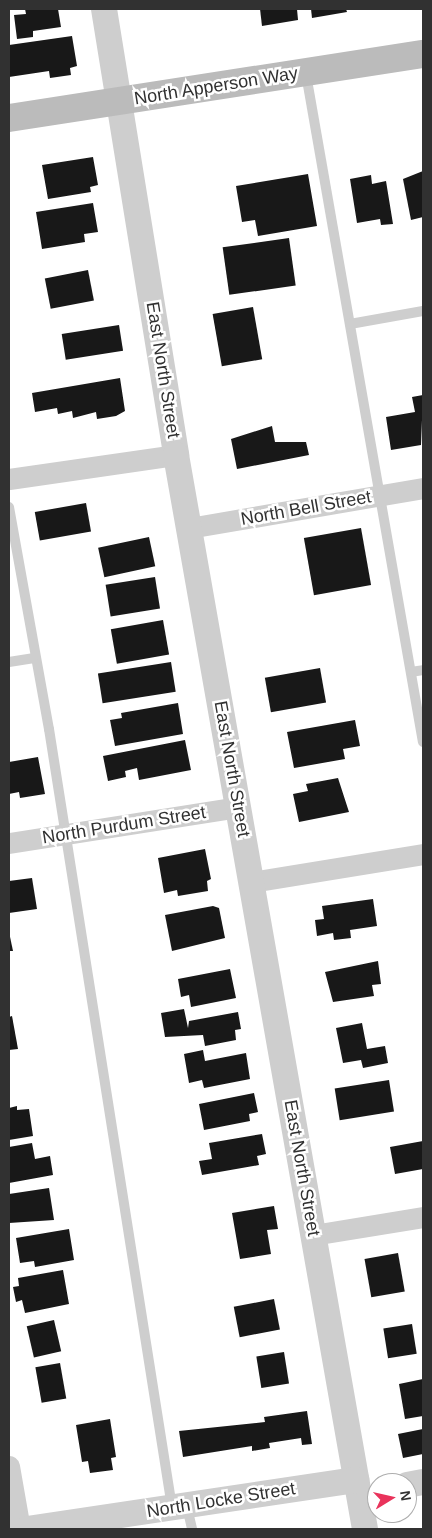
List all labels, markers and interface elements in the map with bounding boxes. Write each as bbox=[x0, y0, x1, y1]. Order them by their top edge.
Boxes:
street label: North Apperson Way bbox=[132, 62, 300, 110]
street label: East North Street bbox=[142, 300, 184, 440]
street label: North Bell Street bbox=[239, 486, 373, 530]
street label: East North Street bbox=[209, 699, 255, 839]
street label: North Purdum Street bbox=[41, 801, 207, 849]
street label: East North Street bbox=[279, 1098, 325, 1238]
north arrow bbox=[367, 1473, 417, 1523]
street label: North Locke Street bbox=[145, 1478, 297, 1522]
text: N bbox=[397, 1490, 415, 1502]

